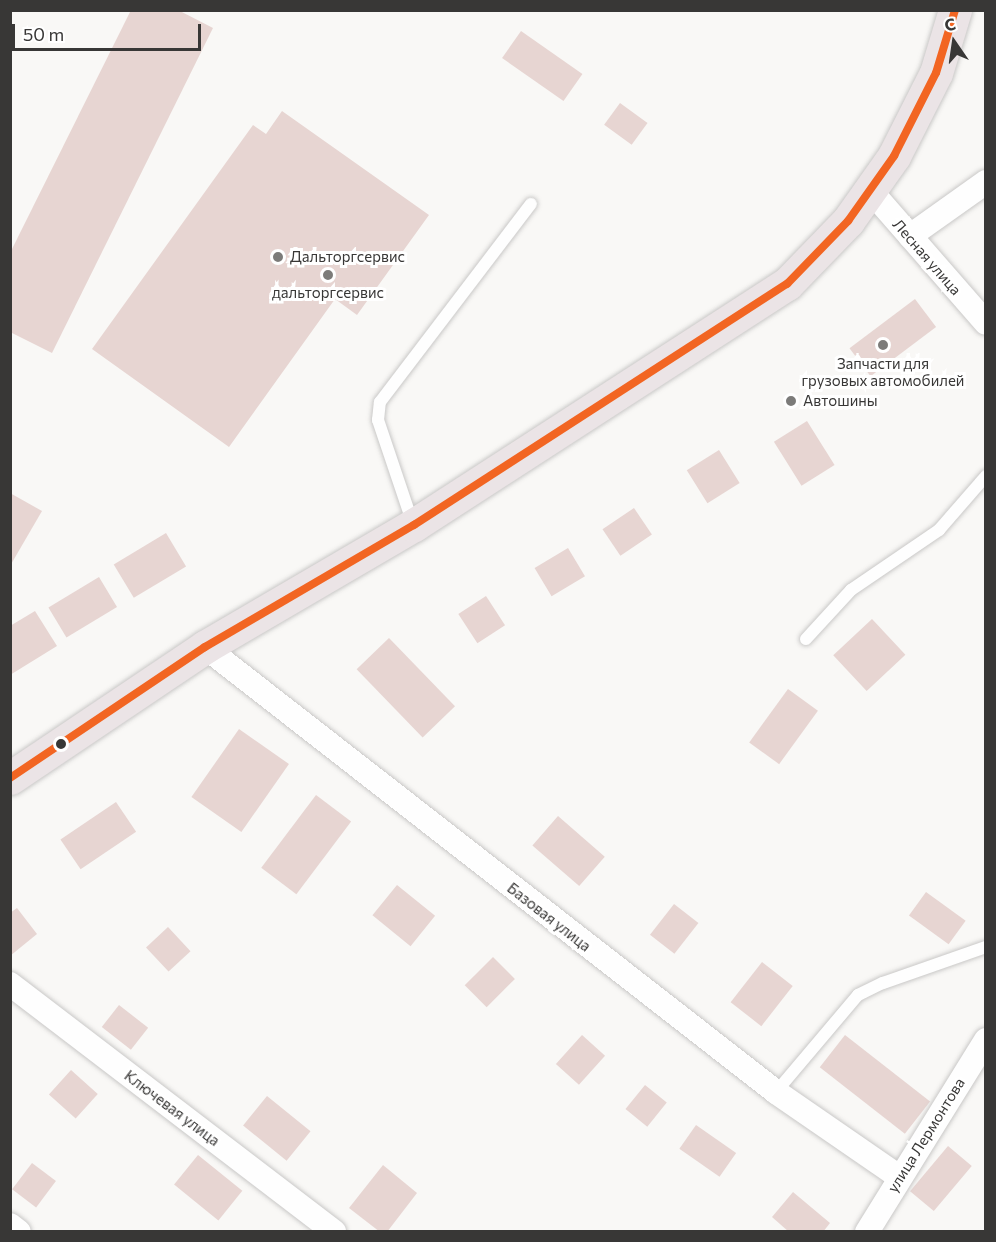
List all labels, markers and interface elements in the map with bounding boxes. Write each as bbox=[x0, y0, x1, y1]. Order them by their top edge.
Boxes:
scale bar bbox=[15, 12, 204, 50]
north arrow bbox=[924, 12, 984, 72]
text: С bbox=[942, 13, 957, 34]
text: 50 m bbox=[23, 23, 64, 45]
street label: Лесная улица bbox=[889, 215, 965, 299]
place label: Дальторгсервис bbox=[290, 248, 405, 266]
marker: Дальторгсервис bbox=[271, 250, 285, 264]
marker: дальторгсервис bbox=[321, 268, 335, 282]
place label: дальторгсервис bbox=[272, 284, 384, 302]
marker: Запчасти для грузовых автомобилей bbox=[876, 338, 890, 352]
place label: Запчасти для грузовых автомобилей bbox=[802, 354, 964, 389]
place label: Автошины bbox=[803, 392, 878, 410]
marker: Автошины bbox=[784, 394, 798, 408]
unlabelled marker bbox=[55, 738, 67, 750]
street label: Базовая улица bbox=[504, 879, 594, 955]
street label: Ключевая улица bbox=[121, 1066, 223, 1150]
street label: улица Лермонтова bbox=[883, 1074, 969, 1196]

